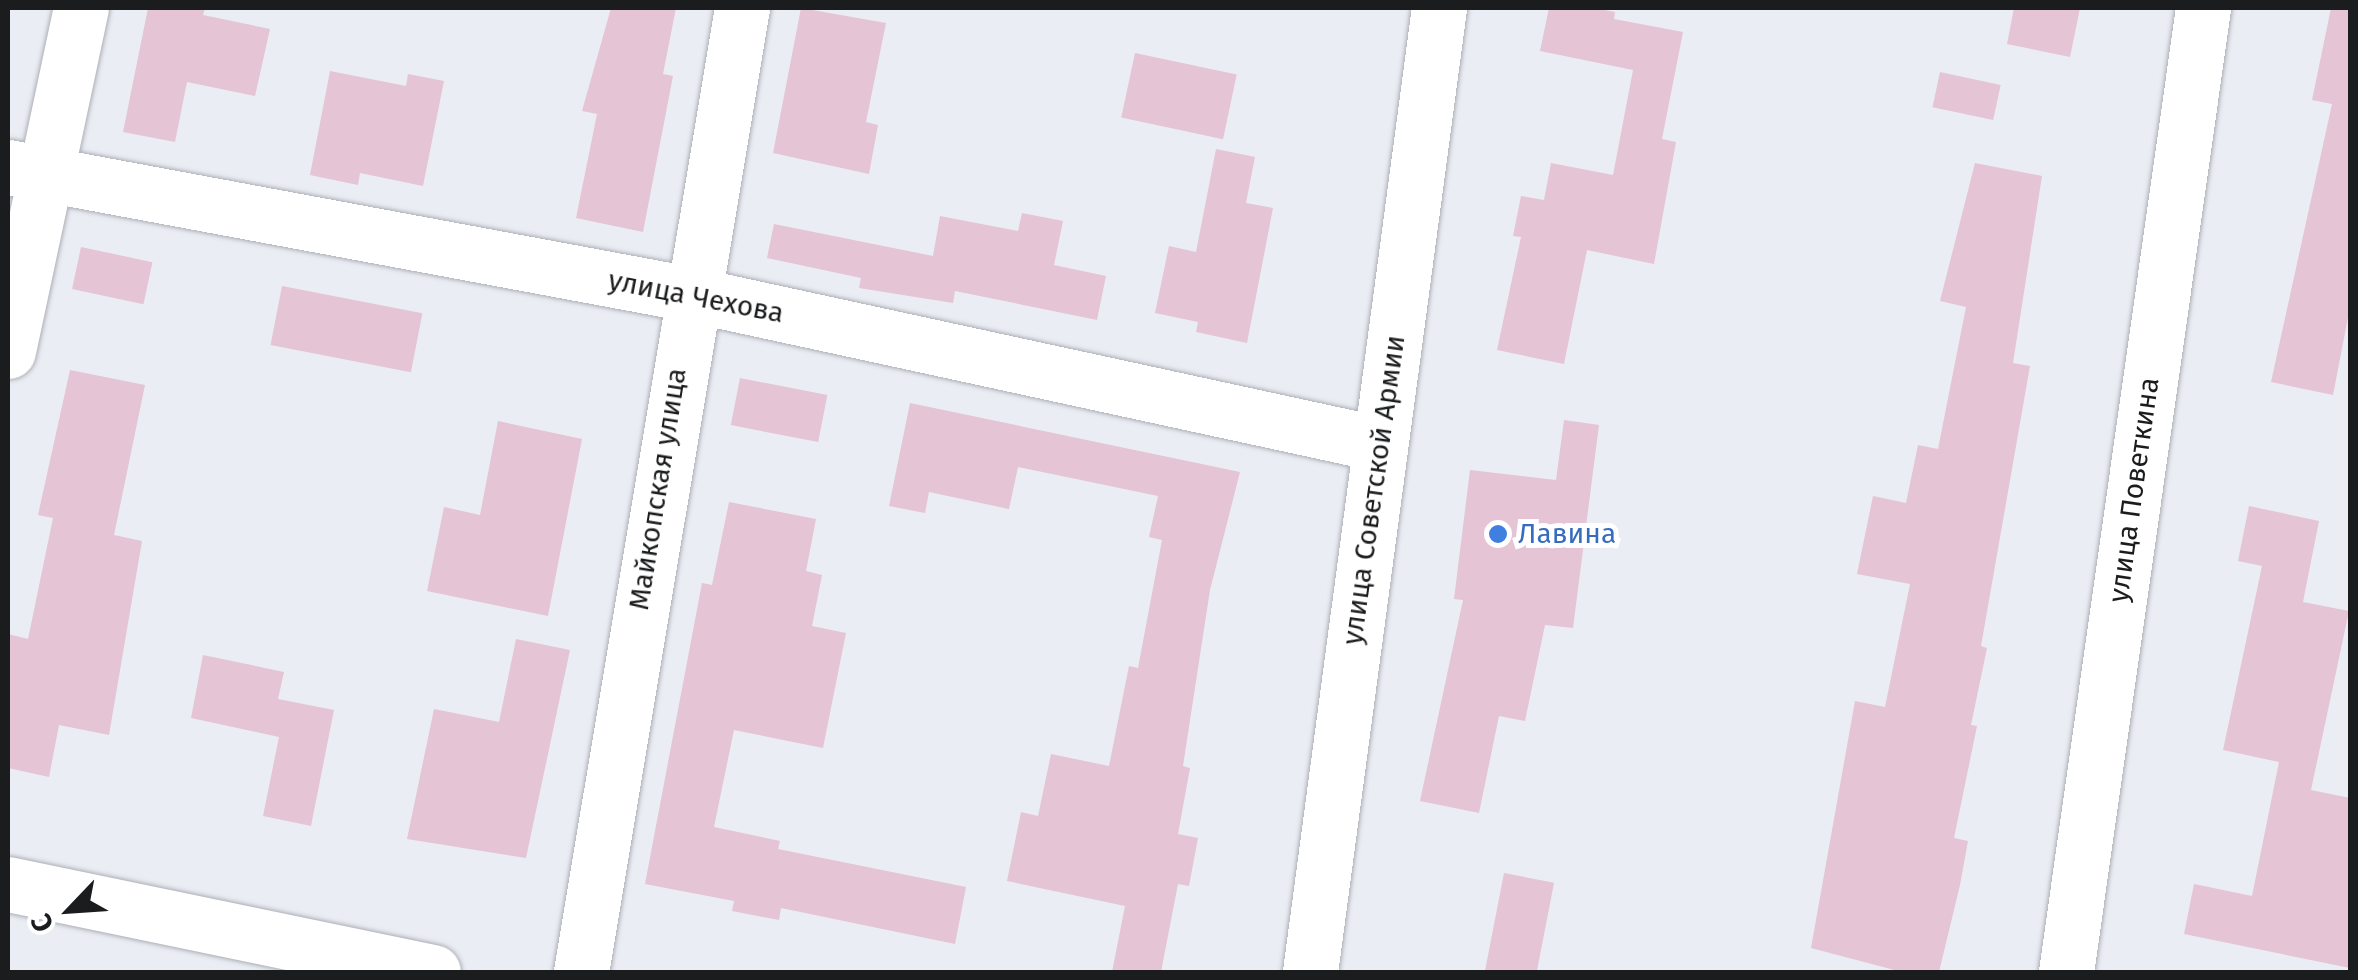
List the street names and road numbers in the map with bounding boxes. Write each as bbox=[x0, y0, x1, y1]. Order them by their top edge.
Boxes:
street label: улица Чехова bbox=[605, 264, 787, 330]
street label: улица Советской Армии bbox=[1336, 333, 1412, 647]
street label: Майкопская улица bbox=[622, 366, 694, 612]
street label: улица Поветкина bbox=[2102, 375, 2166, 605]

